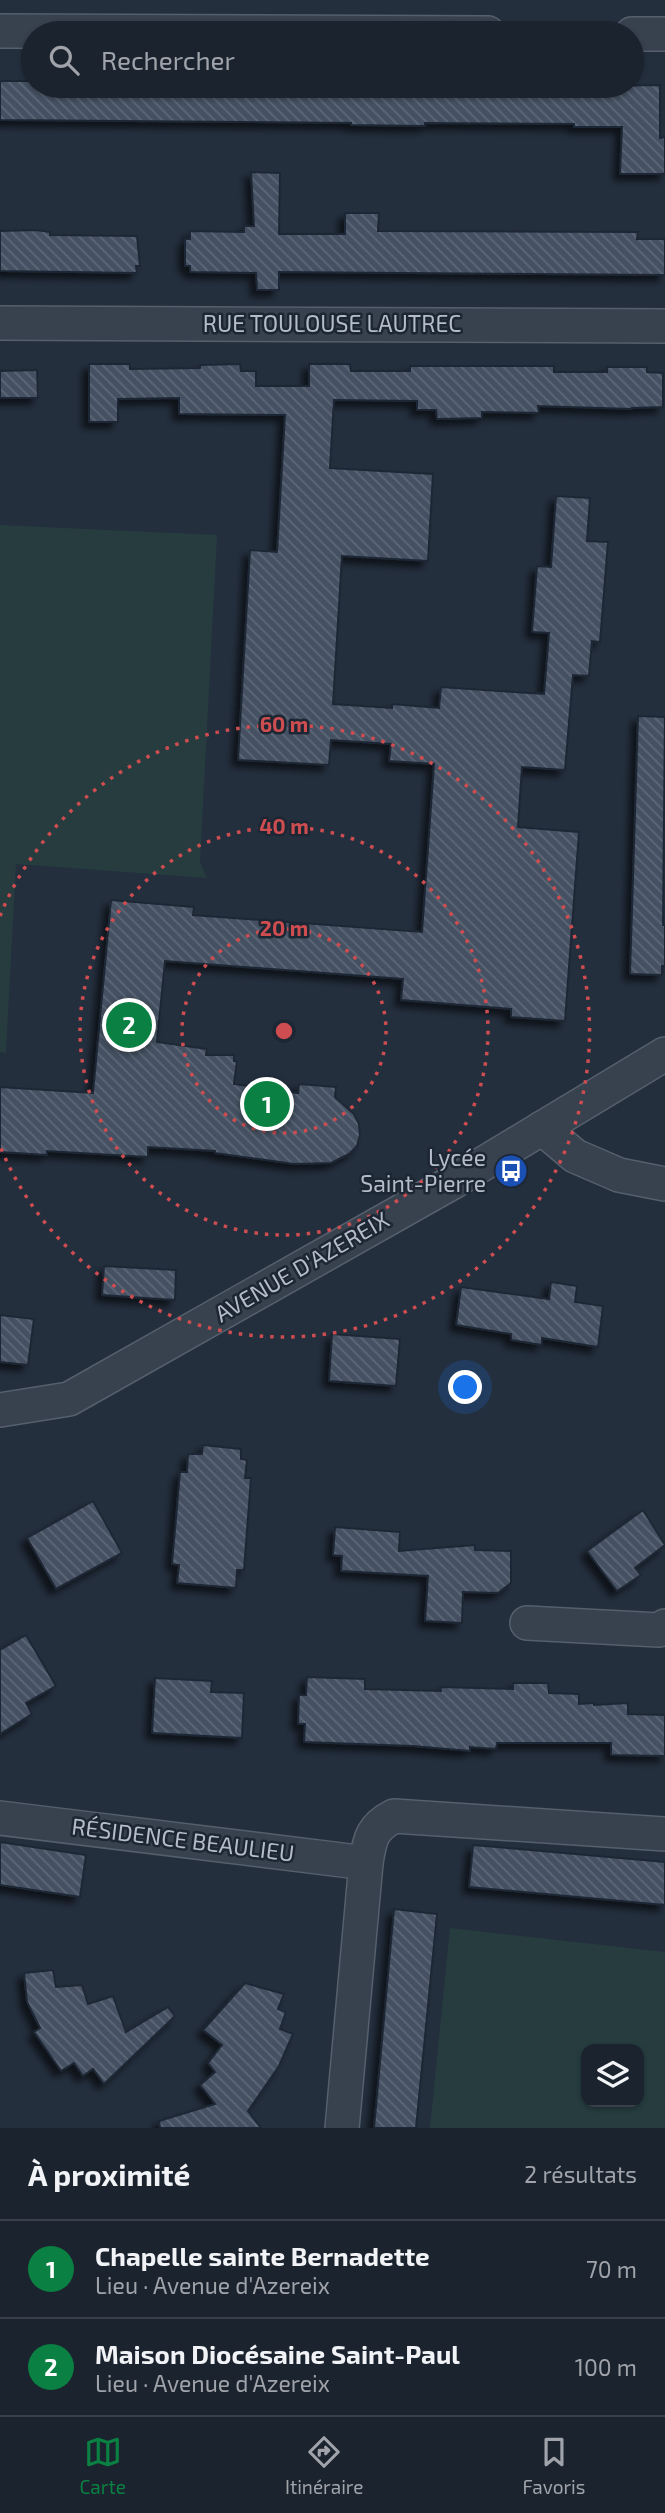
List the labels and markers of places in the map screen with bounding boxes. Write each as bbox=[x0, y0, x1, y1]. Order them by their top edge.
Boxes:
pin: 2 bbox=[106, 999, 152, 1051]
centre of rings bbox=[272, 1019, 296, 1043]
pin: 1 bbox=[244, 1078, 290, 1130]
place label: Lycée Saint-Pierre bbox=[360, 1143, 486, 1197]
bus stop icon: Lycée Saint-Pierre bbox=[492, 1152, 530, 1190]

